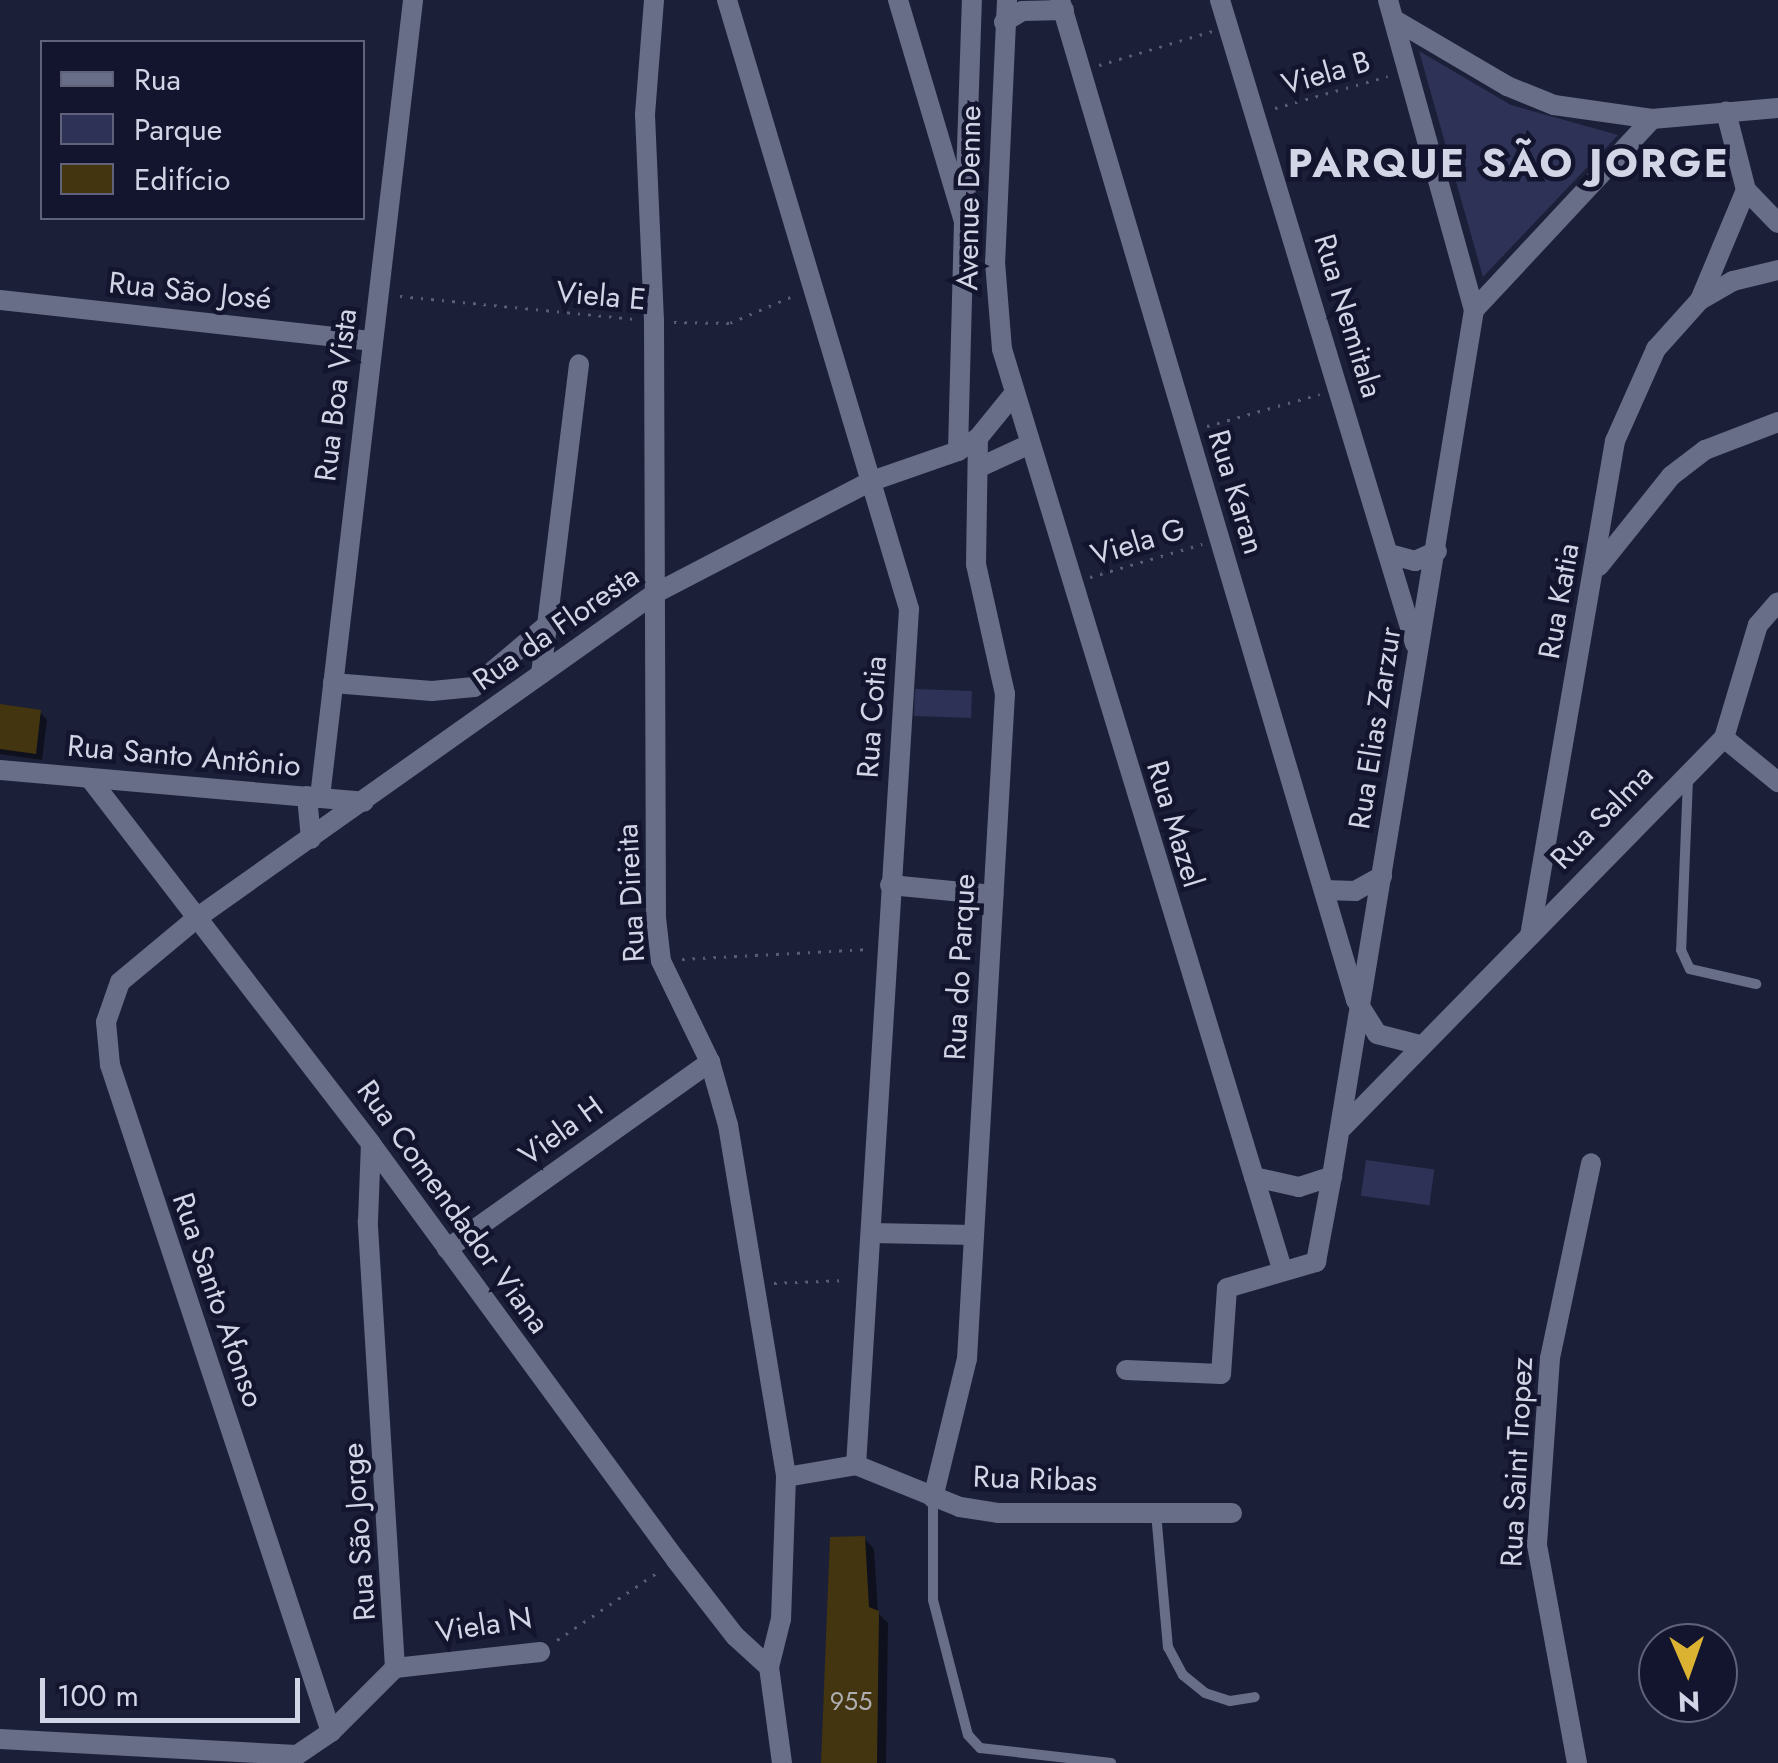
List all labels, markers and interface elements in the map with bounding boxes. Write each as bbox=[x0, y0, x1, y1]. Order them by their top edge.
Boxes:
legend bbox=[40, 40, 365, 220]
street label: Viela B bbox=[1278, 43, 1374, 103]
text: Rua bbox=[134, 58, 181, 101]
street label: Avenue Denne bbox=[949, 105, 989, 291]
text: Parque bbox=[134, 108, 222, 151]
district label: PARQUE SÃO JORGE bbox=[1288, 139, 1730, 187]
text: Edifício bbox=[134, 158, 230, 201]
street label: Rua Nemitala bbox=[1306, 230, 1390, 402]
street label: Rua São José bbox=[107, 265, 273, 317]
street label: Viela E bbox=[555, 274, 647, 318]
street label: Rua Boa Vista bbox=[308, 307, 364, 483]
street label: Rua Karan bbox=[1200, 426, 1272, 558]
street label: Viela G bbox=[1087, 511, 1189, 573]
street label: Rua Katia bbox=[1531, 540, 1587, 662]
street label: Rua da Floresta bbox=[466, 558, 646, 698]
street label: Rua Elias Zarzur bbox=[1341, 624, 1409, 832]
street label: Rua Cotia bbox=[850, 655, 894, 779]
street label: Rua Santo Antônio bbox=[66, 728, 302, 784]
street label: Rua Mazel bbox=[1139, 756, 1211, 892]
street label: Rua Salma bbox=[1543, 757, 1661, 877]
street label: Rua Direita bbox=[609, 823, 653, 963]
street label: Rua do Parque bbox=[937, 873, 983, 1061]
street label: Rua Comendador Viana bbox=[349, 1073, 557, 1341]
street label: Viela H bbox=[512, 1089, 610, 1173]
street label: Rua Santo Afonso bbox=[164, 1188, 272, 1412]
street label: Rua Saint Tropez bbox=[1494, 1356, 1540, 1568]
street label: Rua São Jorge bbox=[335, 1442, 383, 1622]
street label: Rua Ribas bbox=[972, 1459, 1098, 1499]
street label: Viela N bbox=[433, 1600, 535, 1650]
north arrow bbox=[1638, 1623, 1738, 1723]
scale bar bbox=[45, 1658, 305, 1720]
text: 100 m bbox=[57, 1674, 139, 1717]
text: N bbox=[1677, 1681, 1701, 1722]
house number: 955 bbox=[830, 1686, 872, 1716]

